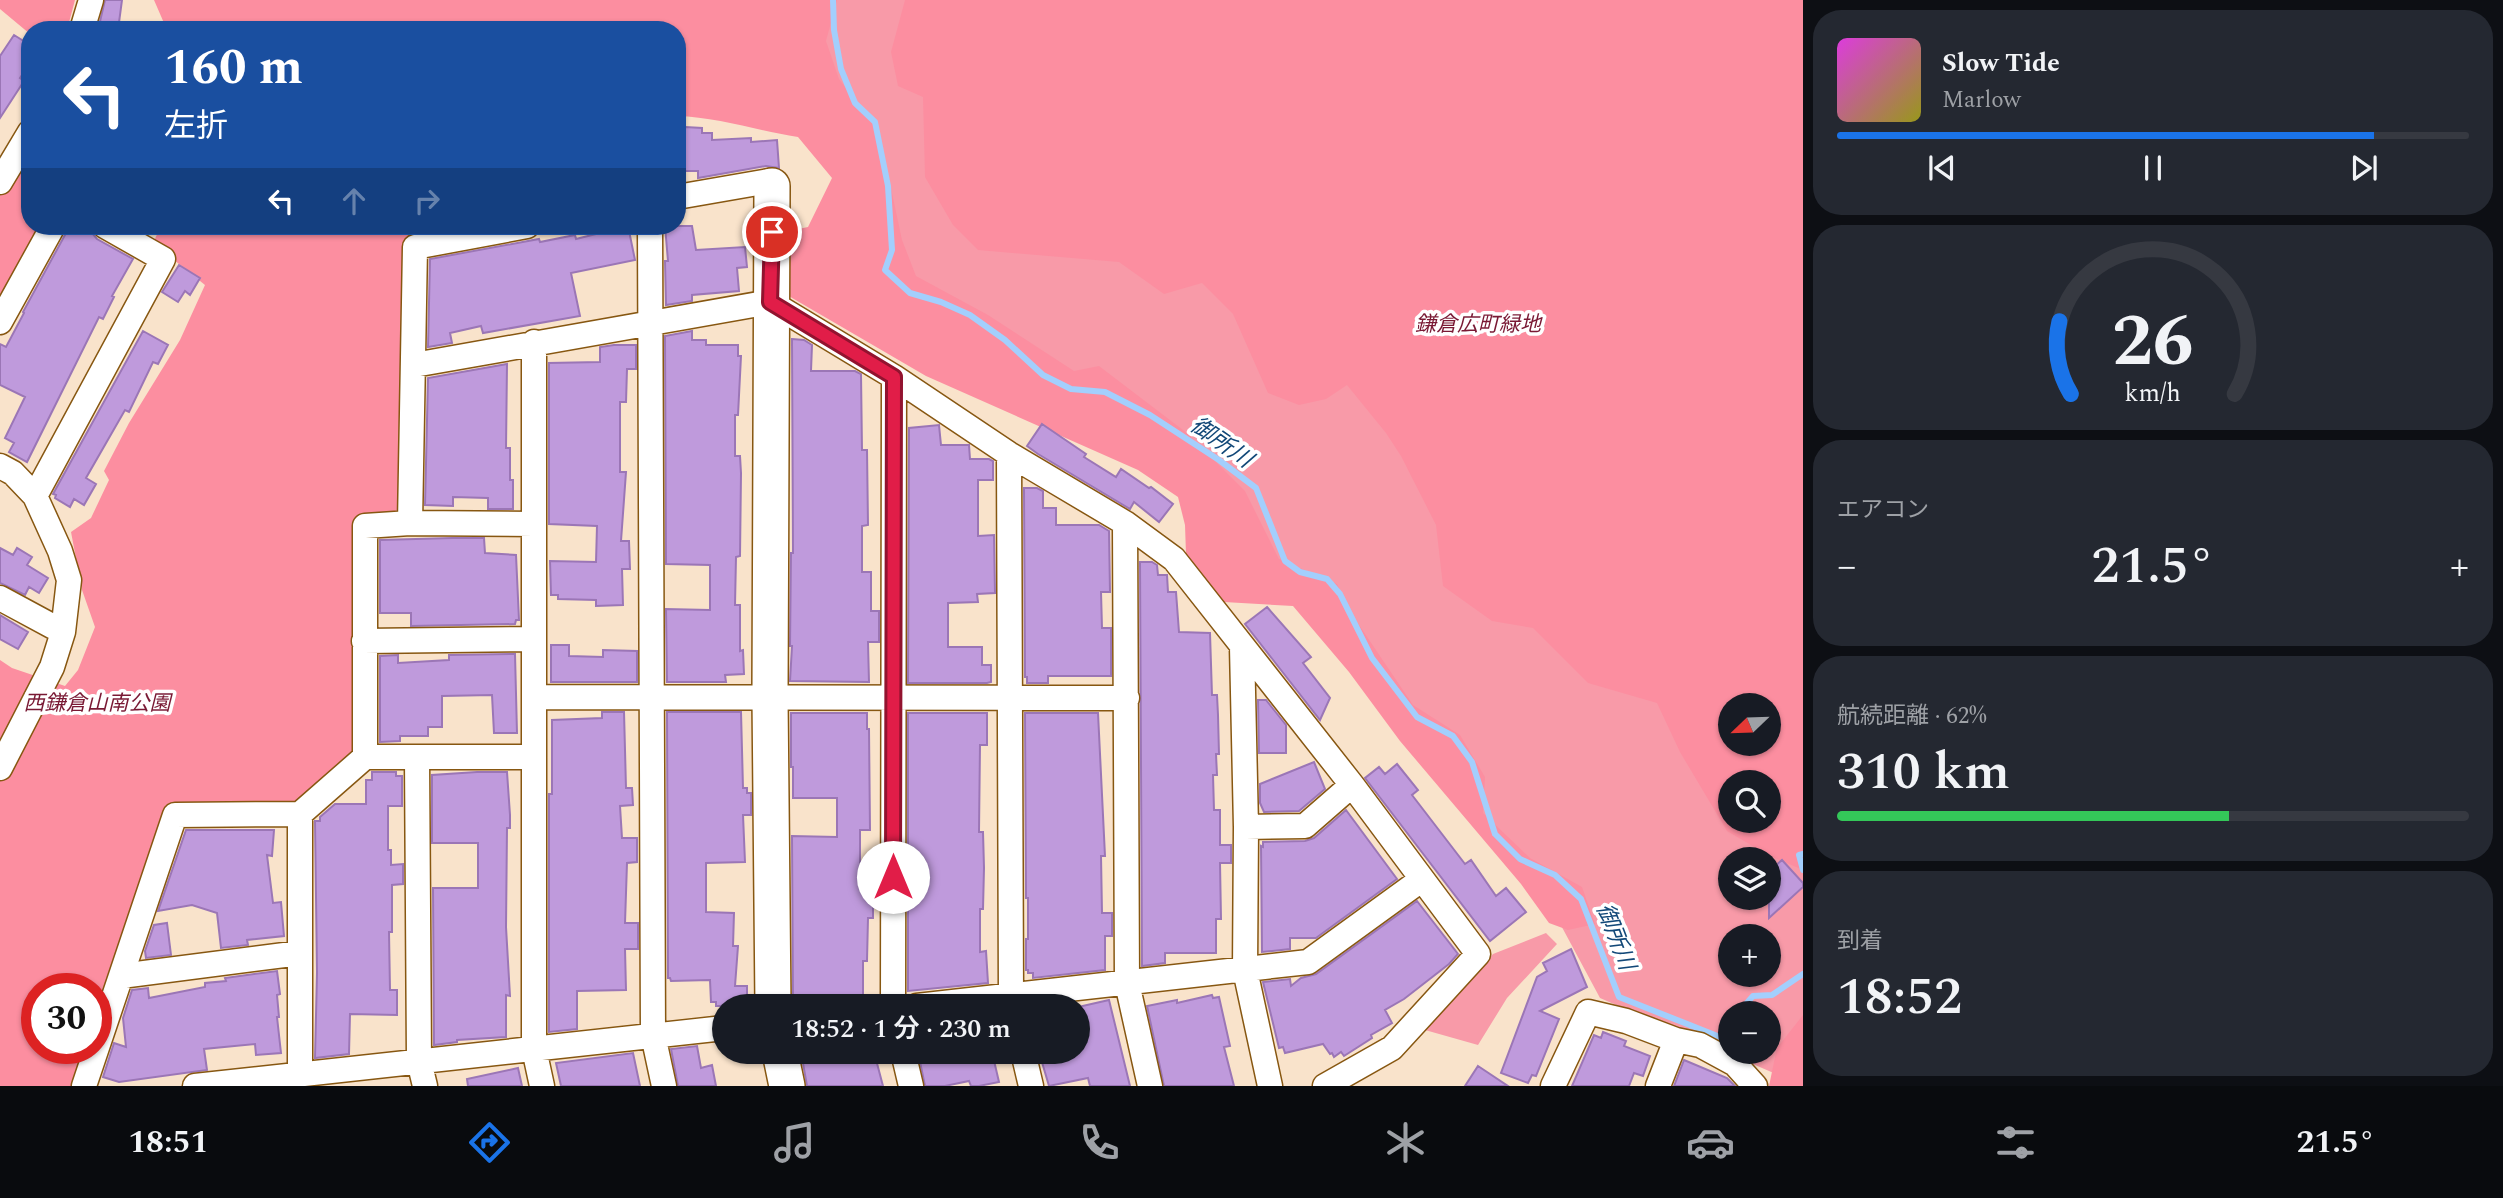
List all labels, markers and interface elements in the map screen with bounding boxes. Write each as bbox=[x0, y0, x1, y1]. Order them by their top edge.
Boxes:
text: 160 m bbox=[164, 31, 303, 106]
text: Slow Tide bbox=[1942, 43, 2060, 83]
icon: left bbox=[49, 49, 140, 140]
text: Marlow bbox=[1942, 83, 2021, 118]
text: 左折 bbox=[164, 102, 228, 151]
icon: previous bbox=[1923, 149, 1961, 187]
icon: pause bbox=[2134, 149, 2172, 187]
icon: next bbox=[2345, 149, 2383, 187]
icon: left bbox=[262, 182, 300, 220]
icon: ahead bbox=[335, 182, 373, 220]
icon: right bbox=[408, 182, 446, 220]
pin bbox=[742, 202, 802, 262]
icon: arrive bbox=[753, 213, 791, 251]
text: 26 bbox=[2112, 287, 2194, 398]
park label: 鎌倉広町緑地 bbox=[1415, 309, 1543, 341]
text: km/h bbox=[2125, 375, 2181, 413]
water label: 御所川 bbox=[1183, 409, 1262, 479]
text: エアコン bbox=[1837, 493, 1929, 528]
text: 21.5° bbox=[2091, 527, 2215, 606]
text: − bbox=[1837, 538, 1856, 596]
text: + bbox=[2450, 538, 2469, 596]
park label: 西鎌倉山南公園 bbox=[24, 688, 173, 720]
north arrow bbox=[1718, 693, 1782, 756]
map controls bbox=[1718, 693, 1781, 1064]
text: 航続距離 · 62% bbox=[1837, 699, 1987, 734]
text: 310 km bbox=[1837, 733, 2010, 812]
button: search bbox=[1718, 770, 1781, 833]
position arrow bbox=[856, 840, 930, 914]
button: layers bbox=[1718, 847, 1781, 910]
water label: 御所川 bbox=[1586, 899, 1645, 978]
button: + bbox=[1718, 924, 1781, 987]
text: 到着 bbox=[1837, 924, 1883, 959]
text: 18:52 bbox=[1837, 958, 1962, 1037]
speed limit sign: 30 bbox=[21, 973, 112, 1064]
button: − bbox=[1718, 1001, 1781, 1064]
text: 18:52 · 1 分 · 230 m bbox=[791, 1009, 1011, 1049]
text: 18:51 bbox=[128, 1118, 209, 1167]
icon: directions bbox=[465, 1118, 514, 1167]
icon: music bbox=[770, 1118, 819, 1167]
icon: phone bbox=[1075, 1118, 1124, 1167]
icon: climate bbox=[1381, 1118, 1430, 1167]
icon: car bbox=[1686, 1118, 1735, 1167]
icon: filters bbox=[1991, 1118, 2040, 1167]
text: 21.5° bbox=[2296, 1118, 2375, 1167]

